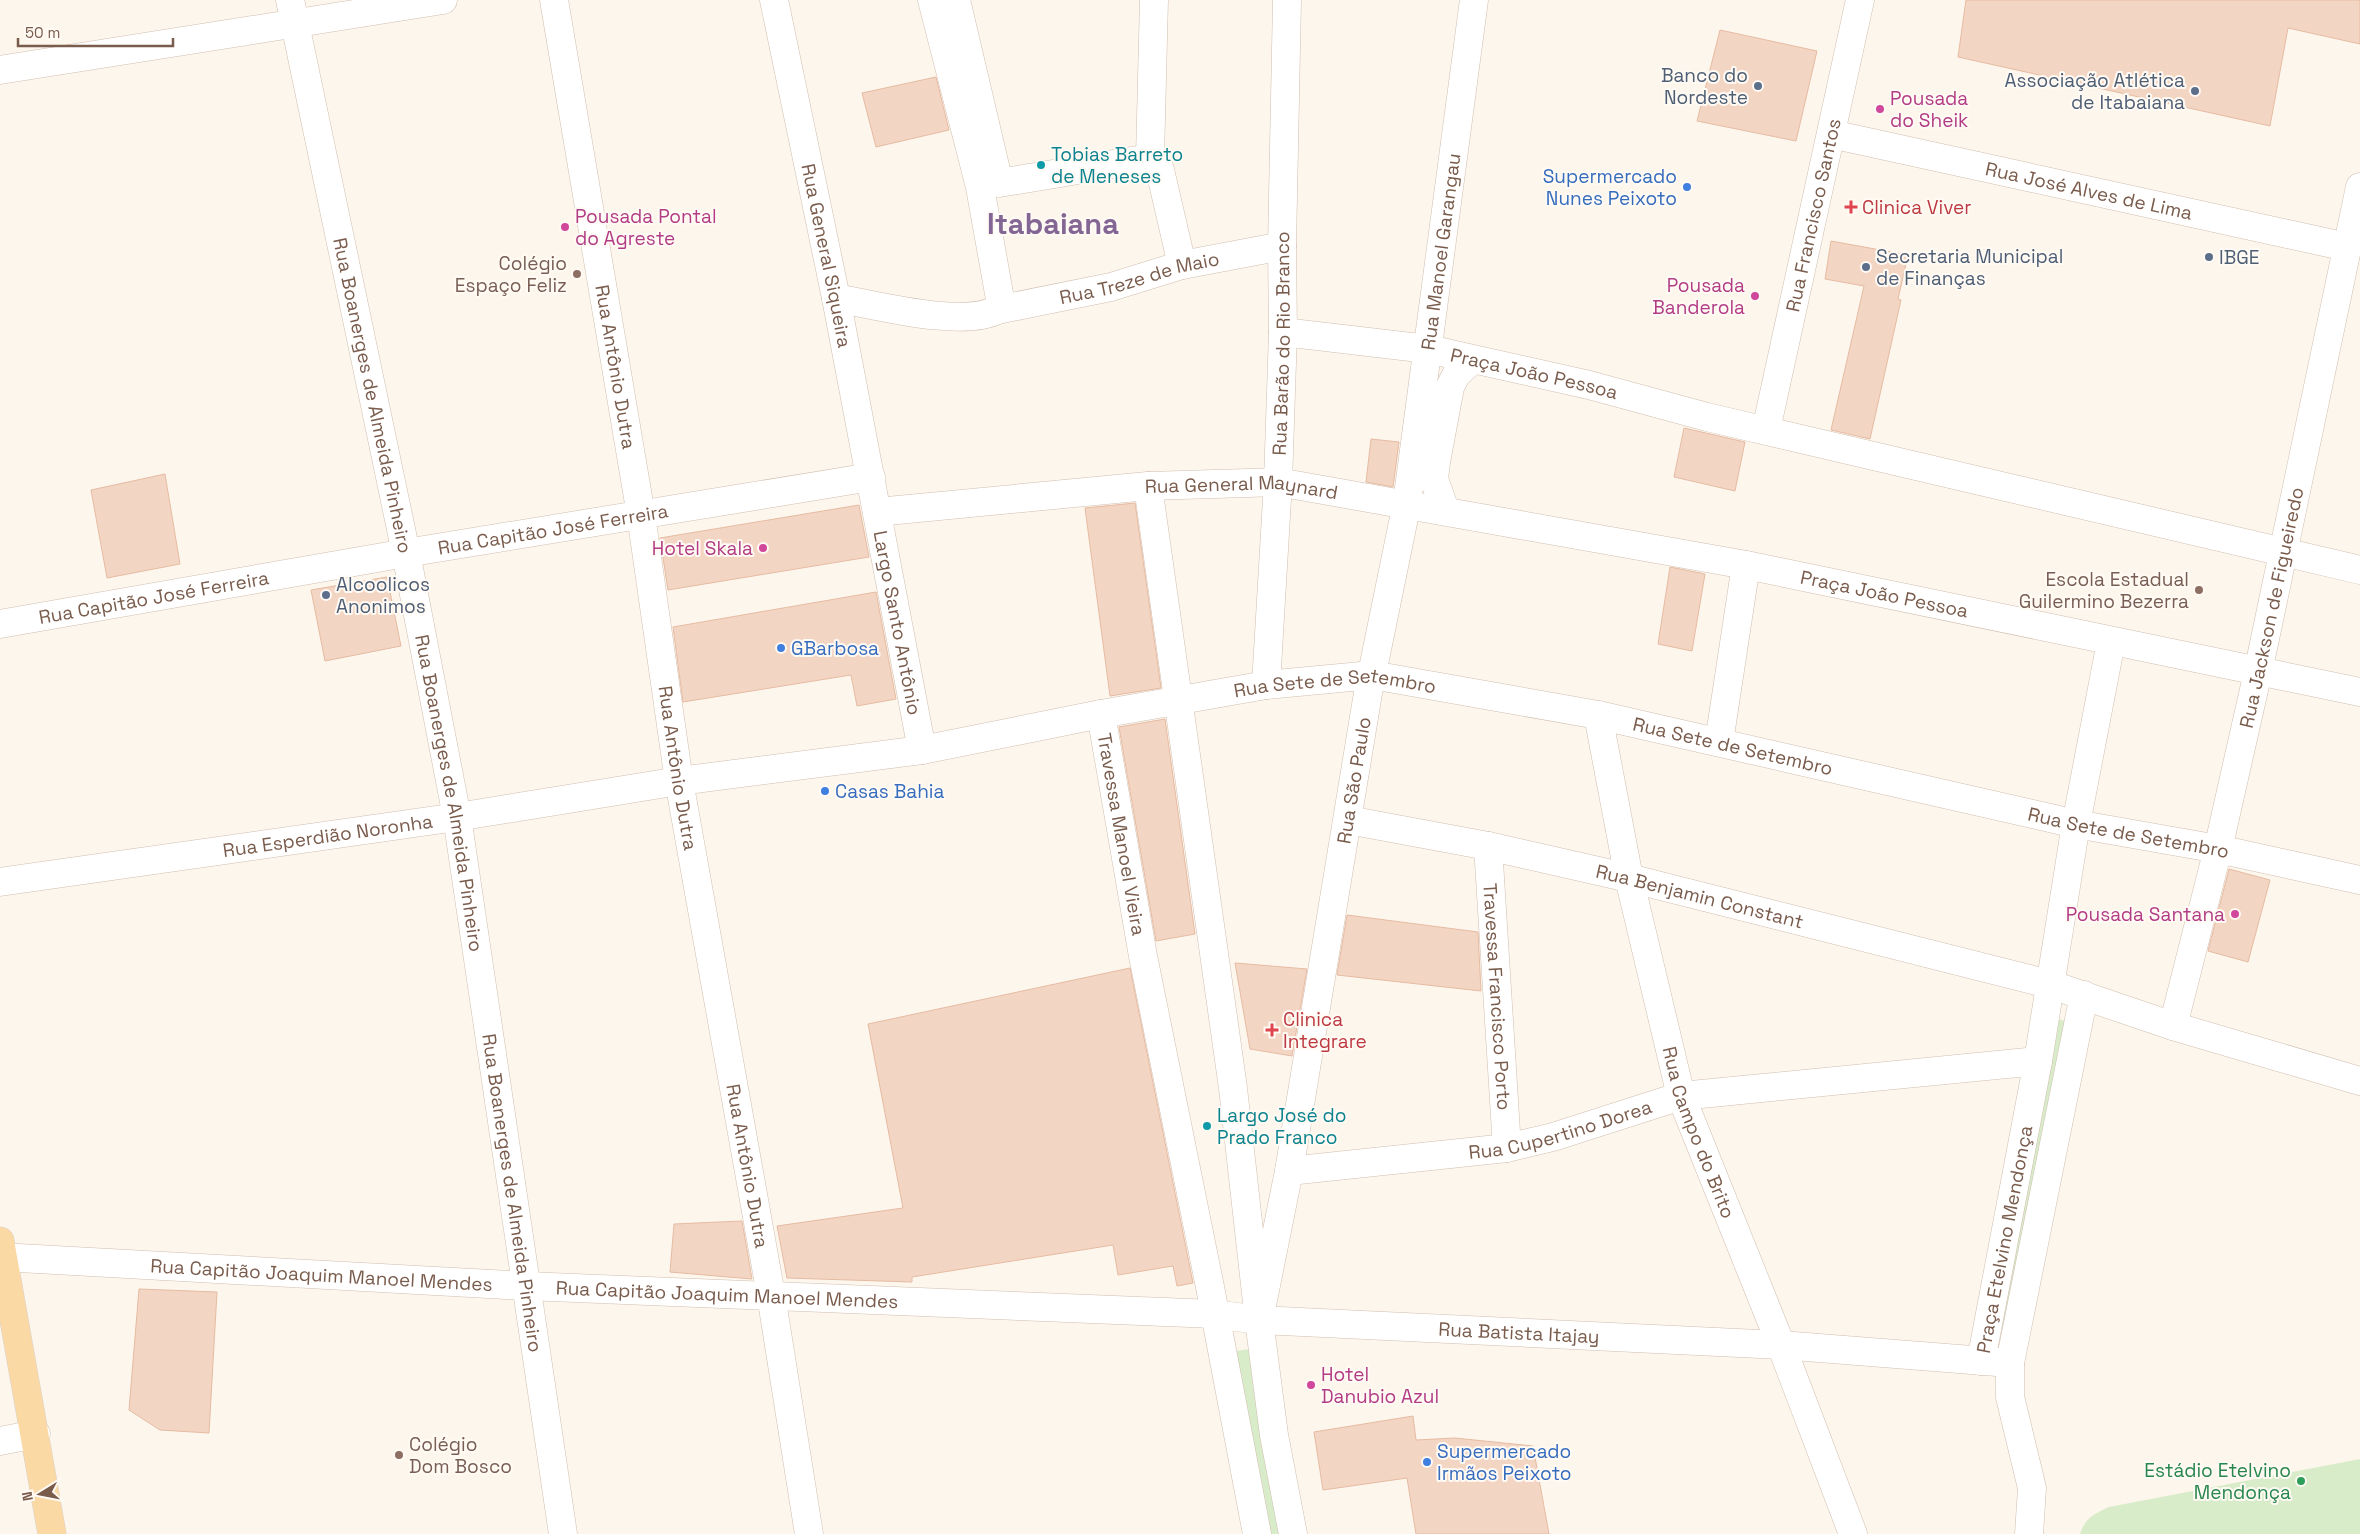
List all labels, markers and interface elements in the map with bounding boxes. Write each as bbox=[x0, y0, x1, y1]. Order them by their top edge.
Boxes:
scale bar bbox=[18, 15, 172, 47]
text: 50 m bbox=[25, 23, 60, 42]
place label: Banco do Nordeste bbox=[1661, 63, 1748, 110]
place label: Associação Atlética de Itabaiana bbox=[2005, 68, 2185, 115]
marker: Banco do Nordeste bbox=[1752, 80, 1764, 92]
marker: Associação Atlética de Itabaiana bbox=[2189, 85, 2201, 97]
place label: Pousada do Sheik bbox=[1890, 86, 1968, 133]
marker: Pousada do Sheik bbox=[1874, 103, 1886, 115]
street label: Rua Francisco Santos bbox=[1780, 116, 1847, 314]
place label: Tobias Barreto de Meneses bbox=[1051, 142, 1183, 189]
street label: Rua Manoel Garangau bbox=[1415, 152, 1466, 352]
street label: Rua José Alves de Lima bbox=[1983, 156, 2195, 226]
marker: Tobias Barreto de Meneses bbox=[1035, 159, 1047, 171]
street label: Rua General Siqueira bbox=[795, 161, 857, 350]
place label: Supermercado Nunes Peixoto bbox=[1543, 164, 1677, 211]
marker: Supermercado Nunes Peixoto bbox=[1681, 181, 1693, 193]
place label: Clinica Viver bbox=[1862, 195, 1971, 220]
marker: Clinica Viver bbox=[1844, 200, 1858, 214]
place label: Pousada Pontal do Agreste bbox=[575, 204, 717, 251]
district label: Itabaiana bbox=[987, 205, 1119, 242]
marker: Pousada Pontal do Agreste bbox=[559, 221, 571, 233]
street label: Rua Barão do Rio Branco bbox=[1267, 231, 1296, 456]
street label: Rua Boanerges de Almeida Pinheiro bbox=[327, 235, 418, 556]
place label: Secretaria Municipal de Finanças bbox=[1876, 244, 2063, 291]
place label: IBGE bbox=[2219, 245, 2259, 270]
street label: Rua Treze de Maio bbox=[1057, 246, 1221, 310]
place label: Colégio Espaço Feliz bbox=[455, 251, 567, 298]
marker: IBGE bbox=[2203, 251, 2215, 263]
marker: Secretaria Municipal de Finanças bbox=[1860, 261, 1872, 273]
marker: Colégio Espaço Feliz bbox=[571, 268, 583, 280]
place label: Pousada Banderola bbox=[1652, 273, 1745, 320]
street label: Rua Antônio Dutra bbox=[589, 283, 642, 451]
marker: Pousada Banderola bbox=[1749, 290, 1761, 302]
street label: Praça João Pessoa bbox=[1448, 342, 1621, 405]
street label: Rua General Maynard bbox=[1144, 470, 1340, 505]
street label: Rua Jackson de Figueiredo bbox=[2234, 485, 2310, 730]
street label: Rua Capitão José Ferreira bbox=[436, 498, 670, 561]
street label: Largo Santo Antônio bbox=[868, 529, 927, 717]
place label: Hotel Skala bbox=[652, 536, 753, 561]
marker: Hotel Skala bbox=[757, 542, 769, 554]
street label: Rua Capitão José Ferreira bbox=[37, 565, 271, 630]
street label: Praça João Pessoa bbox=[1798, 565, 1971, 624]
place label: Escola Estadual Guilermino Bezerra bbox=[2019, 567, 2189, 614]
place label: Alcoolicos Anonimos bbox=[336, 572, 430, 619]
marker: Escola Estadual Guilermino Bezerra bbox=[2193, 584, 2205, 596]
marker: Alcoolicos Anonimos bbox=[320, 589, 332, 601]
street label: Rua Boanerges de Almeida Pinheiro bbox=[409, 632, 489, 953]
place label: GBarbosa bbox=[791, 636, 879, 661]
marker: GBarbosa bbox=[775, 642, 787, 654]
street label: Rua Sete de Setembro bbox=[1232, 663, 1438, 703]
street label: Rua Antônio Dutra bbox=[653, 684, 703, 852]
street label: Rua Sete de Setembro bbox=[1630, 711, 1835, 781]
street label: Rua São Paulo bbox=[1331, 715, 1377, 846]
street label: Travessa Manoel Vieira bbox=[1091, 731, 1151, 938]
place label: Casas Bahia bbox=[835, 779, 945, 804]
marker: Casas Bahia bbox=[819, 785, 831, 797]
street label: Rua Sete de Setembro bbox=[2025, 801, 2231, 864]
street label: Rua Esperdião Noronha bbox=[221, 809, 435, 863]
street label: Rua Benjamin Constant bbox=[1593, 859, 1806, 935]
street label: Travessa Francisco Porto bbox=[1477, 882, 1517, 1111]
place label: Pousada Santana bbox=[2066, 902, 2225, 927]
marker: Pousada Santana bbox=[2229, 908, 2241, 920]
place label: Clinica Integrare bbox=[1283, 1007, 1367, 1054]
marker: Clinica Integrare bbox=[1265, 1023, 1279, 1037]
street label: Rua Boanerges de Almeida Pinheiro bbox=[476, 1032, 548, 1354]
street label: Rua Campo do Brito bbox=[1657, 1044, 1741, 1222]
street label: Rua Antônio Dutra bbox=[720, 1082, 774, 1250]
street label: Rua Cupertino Dorea bbox=[1467, 1094, 1655, 1165]
place label: Largo José do Prado Franco bbox=[1217, 1103, 1347, 1150]
marker: Largo José do Prado Franco bbox=[1201, 1120, 1213, 1132]
street label: Praça Etelvino Mendonça bbox=[1971, 1123, 2039, 1355]
street label: Rua Capitão Joaquim Manoel Mendes bbox=[150, 1253, 493, 1297]
street label: Rua Capitão Joaquim Manoel Mendes bbox=[555, 1275, 899, 1314]
street label: Rua Batista Itajay bbox=[1438, 1317, 1600, 1349]
place label: Hotel Danubio Azul bbox=[1321, 1362, 1439, 1409]
marker: Hotel Danubio Azul bbox=[1305, 1379, 1317, 1391]
place label: Colégio Dom Bosco bbox=[409, 1432, 512, 1479]
place label: Supermercado Irmãos Peixoto bbox=[1437, 1439, 1572, 1486]
marker: Colégio Dom Bosco bbox=[393, 1449, 405, 1461]
marker: Supermercado Irmãos Peixoto bbox=[1421, 1456, 1433, 1468]
place label: Estádio Etelvino Mendonça bbox=[2144, 1458, 2291, 1505]
north arrow bbox=[15, 1469, 65, 1519]
marker: Estádio Etelvino Mendonça bbox=[2295, 1475, 2307, 1487]
text: N bbox=[18, 1490, 37, 1502]

